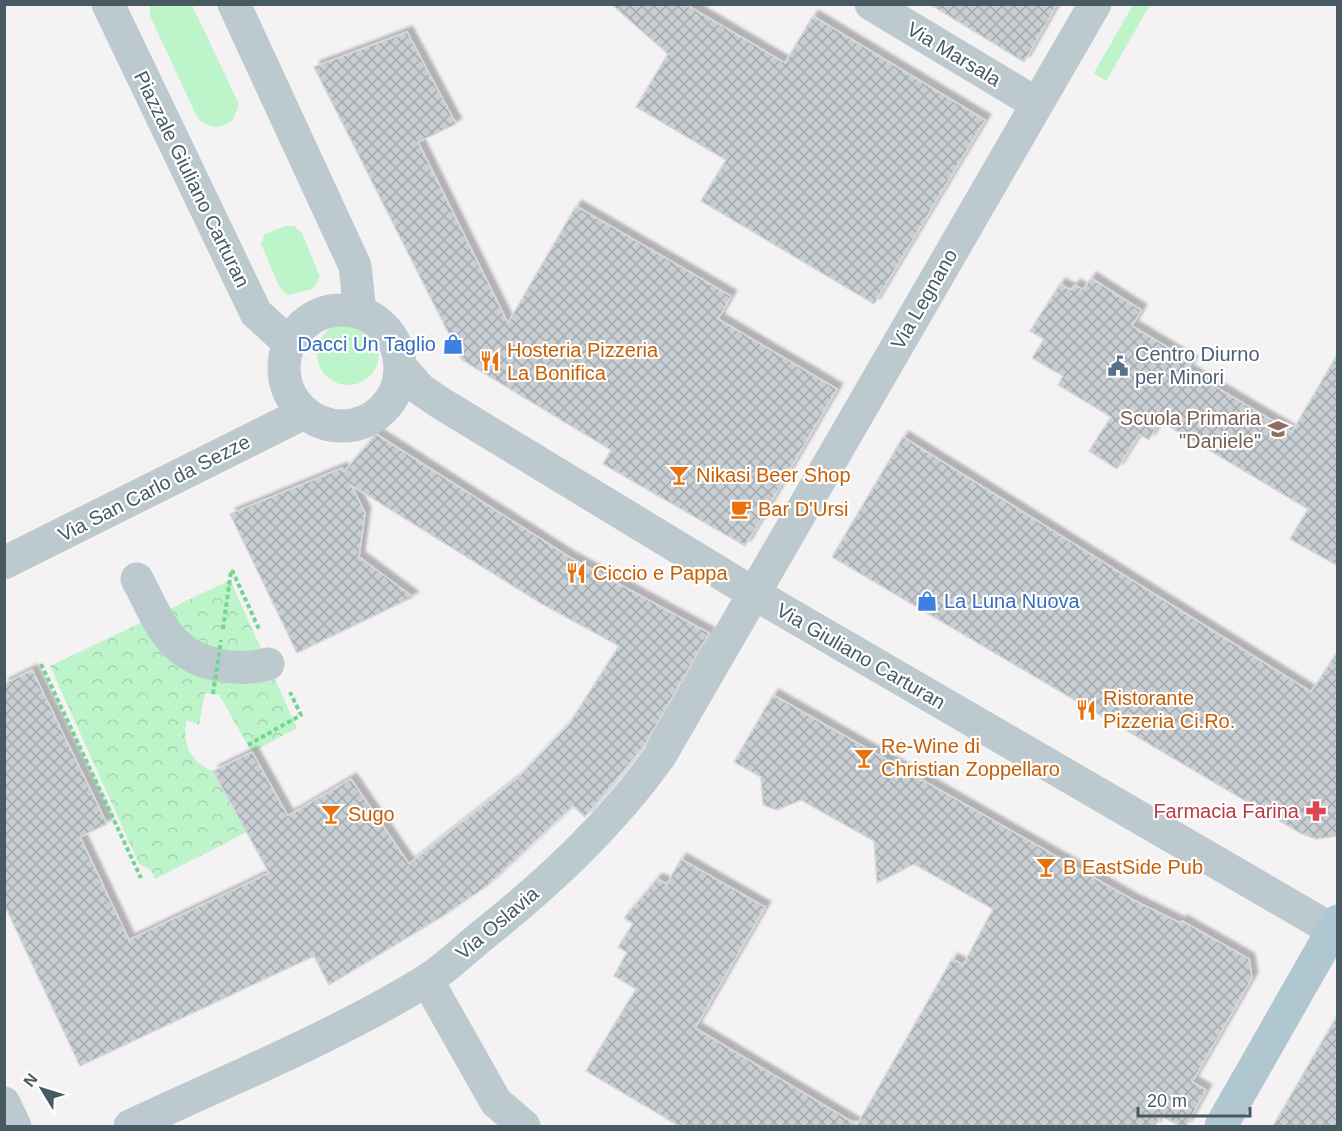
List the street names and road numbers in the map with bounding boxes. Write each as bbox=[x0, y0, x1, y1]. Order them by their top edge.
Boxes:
street label: Via Marsala bbox=[903, 17, 1006, 91]
street label: Piazzale Giuliano Carturan bbox=[130, 67, 254, 291]
street label: Via Legnano bbox=[886, 245, 962, 353]
street label: Via San Carlo da Sezze bbox=[55, 430, 253, 546]
street label: Via Giuliano Carturan bbox=[773, 599, 949, 713]
street label: Via Oslavia bbox=[451, 882, 543, 964]

